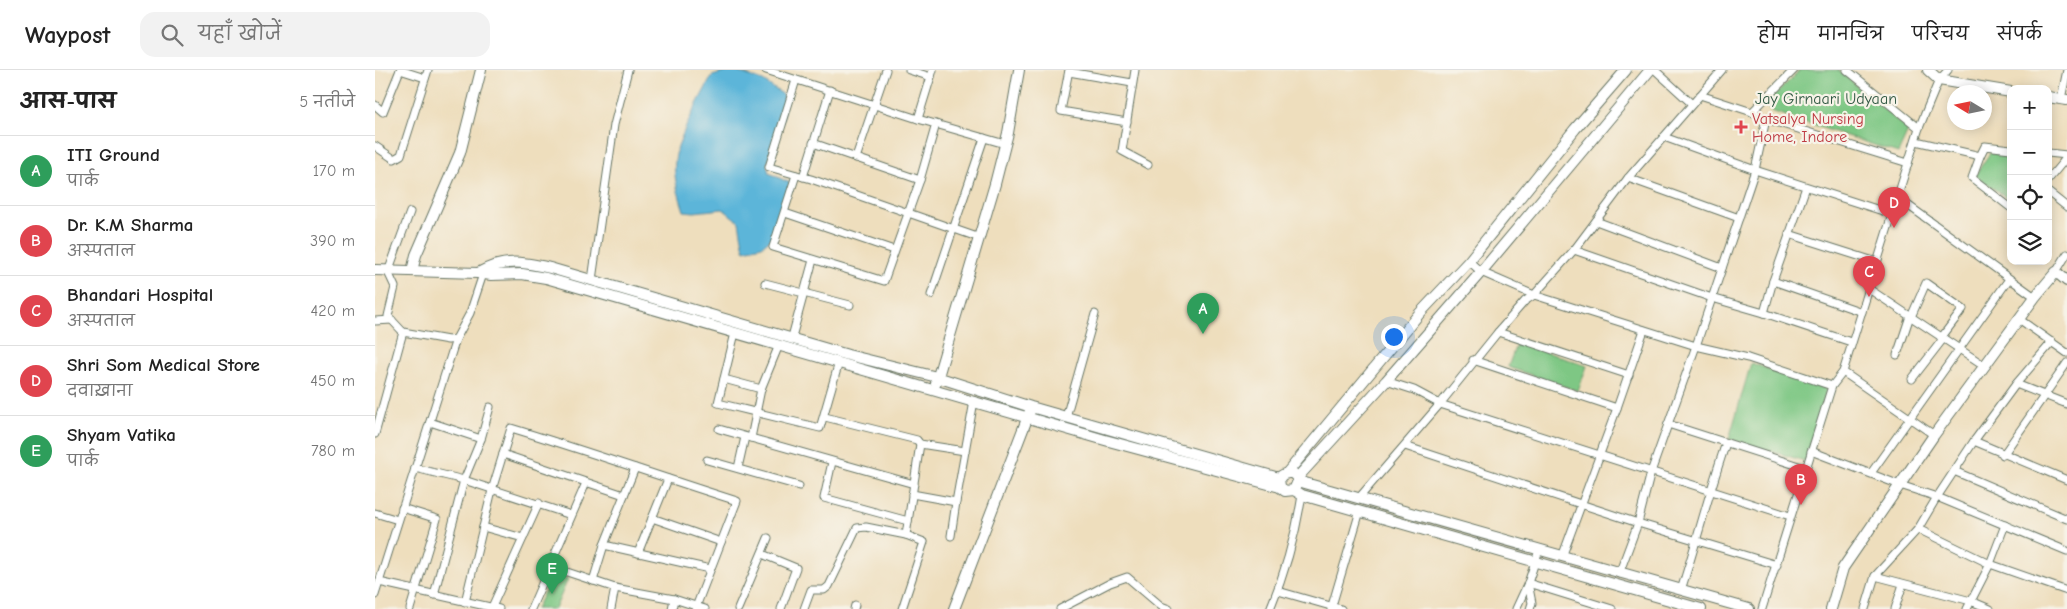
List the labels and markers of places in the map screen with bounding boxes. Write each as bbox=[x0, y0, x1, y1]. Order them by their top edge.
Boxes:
place label: Vatsalya Nursing Home, Indore bbox=[1752, 110, 1864, 146]
marker: Vatsalya Nursing Home, Indore bbox=[1734, 120, 1748, 134]
pin: D bbox=[1878, 187, 1910, 228]
pin: C bbox=[1853, 256, 1885, 297]
pin: A bbox=[1187, 293, 1219, 334]
pin: B bbox=[1785, 464, 1817, 505]
pin: E bbox=[536, 553, 568, 594]

